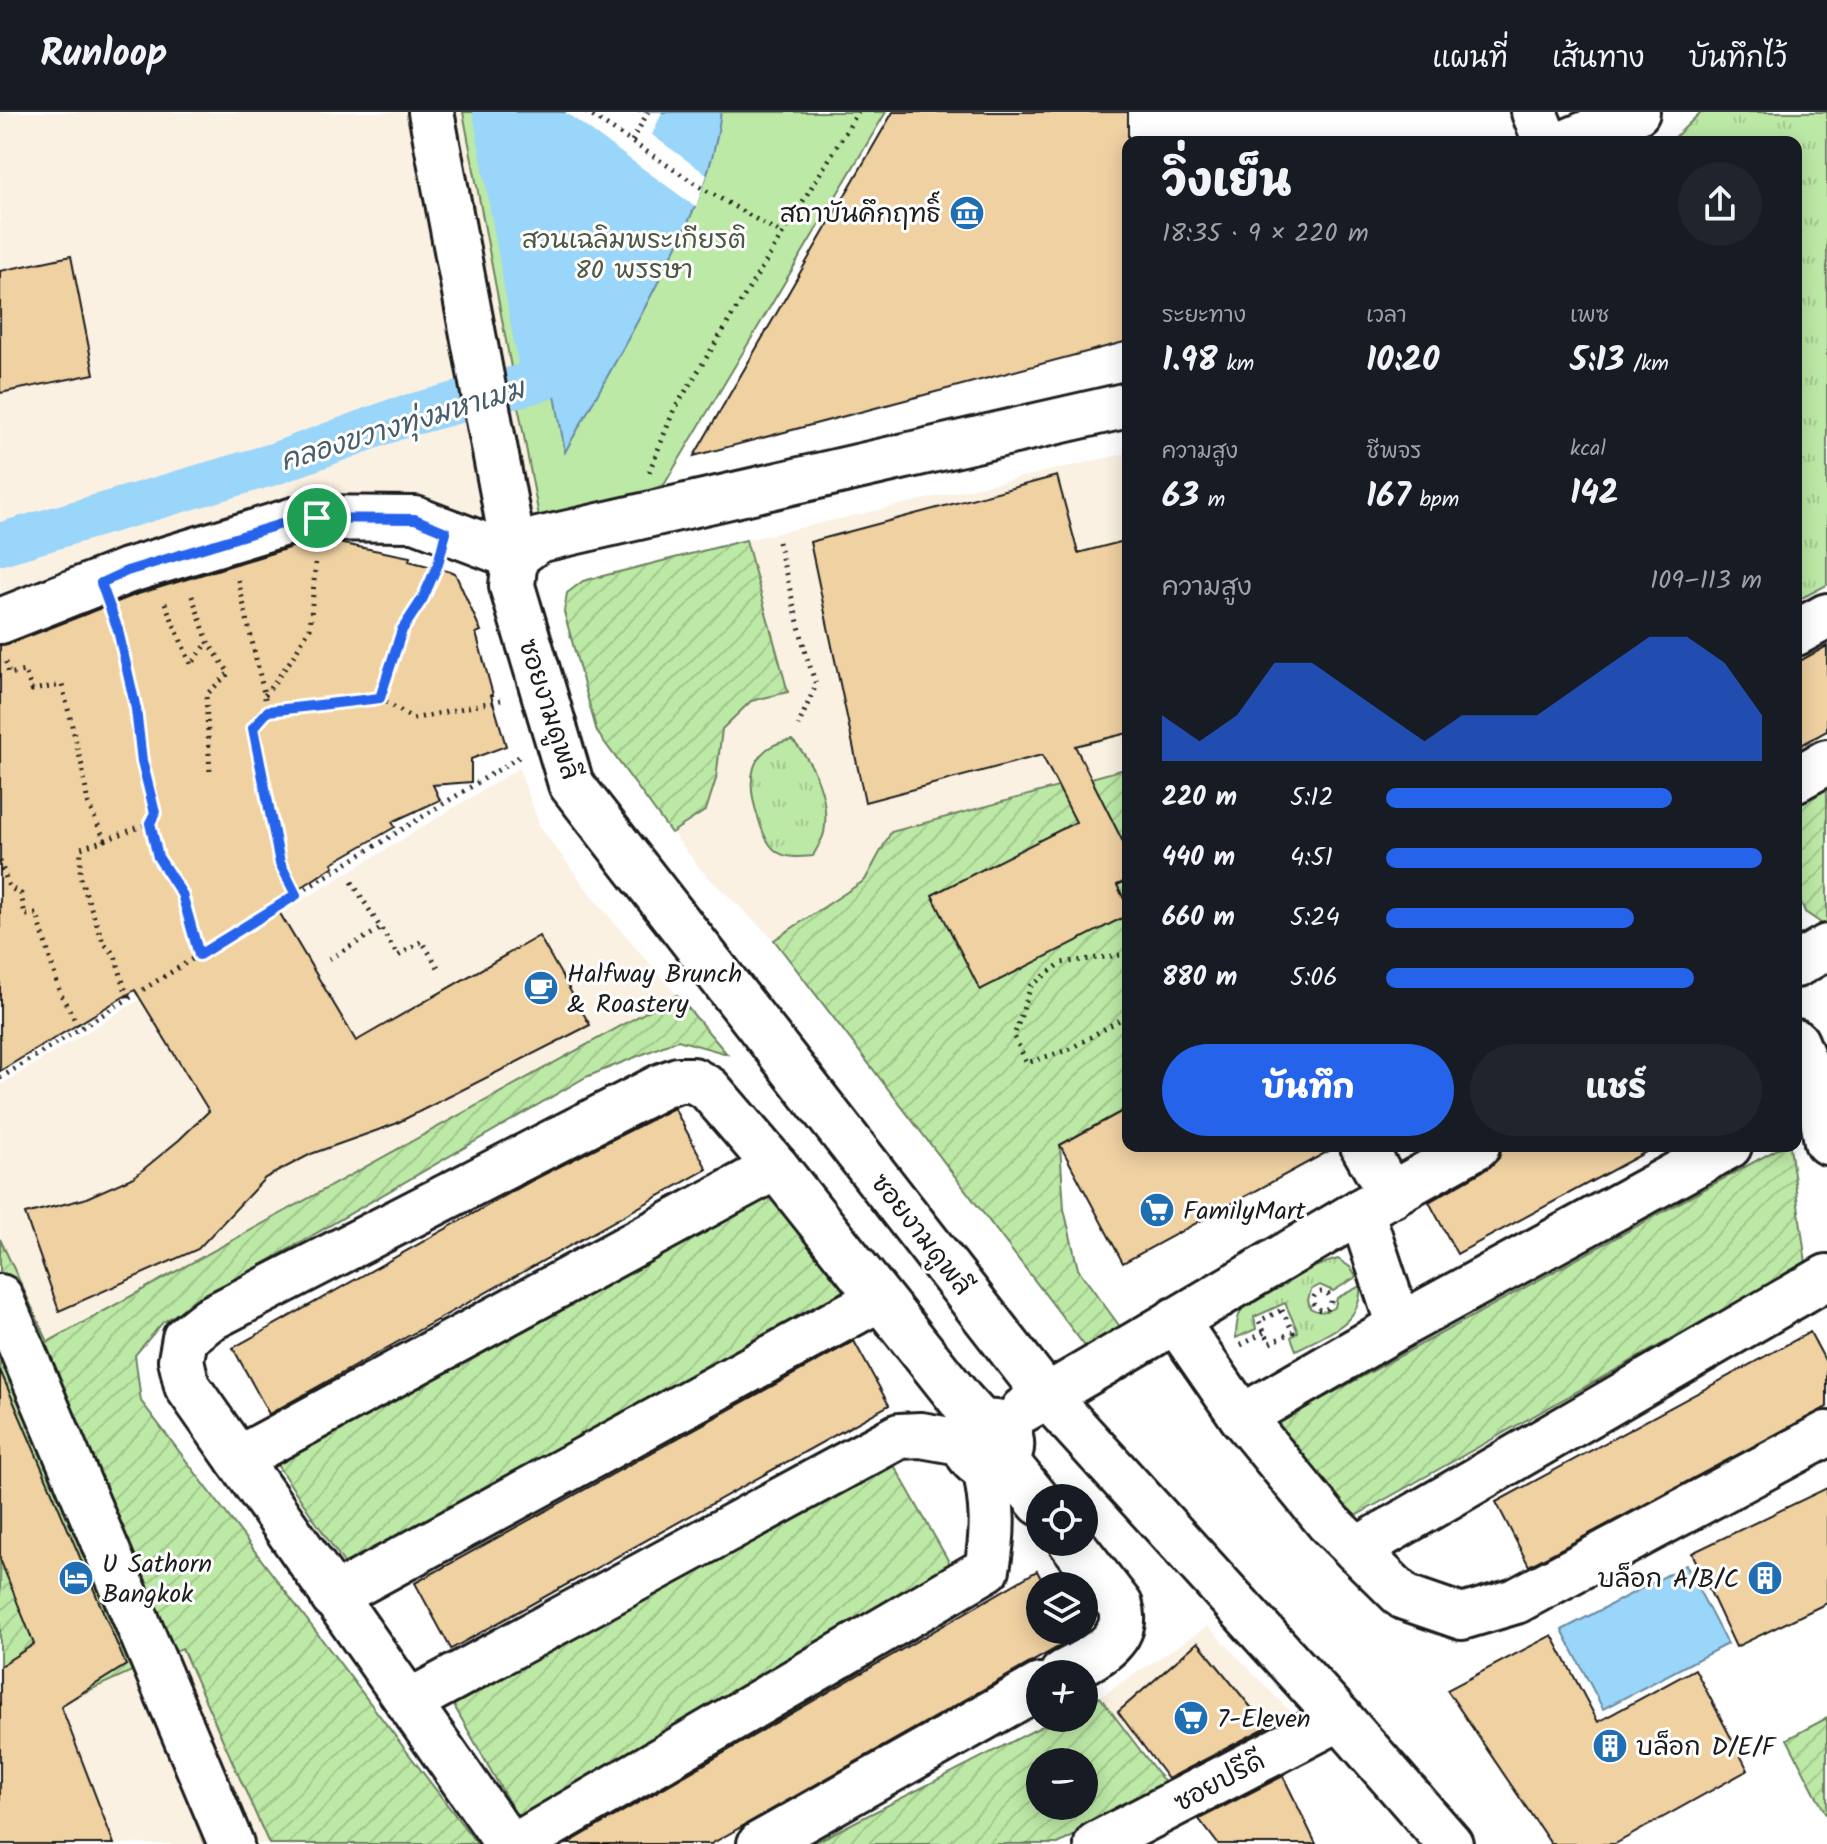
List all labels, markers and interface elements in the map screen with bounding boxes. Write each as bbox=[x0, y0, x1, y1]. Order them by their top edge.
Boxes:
text: Runloop bbox=[40, 25, 168, 85]
text: แผนที่ bbox=[1432, 37, 1508, 82]
text: เส้นทาง bbox=[1552, 37, 1645, 82]
text: บันทึกไว้ bbox=[1689, 37, 1787, 82]
text: วิ่งเย็น bbox=[1162, 148, 1291, 218]
button: share bbox=[1678, 162, 1762, 246]
place label: สถาบันคึกฤทธิ์ bbox=[780, 191, 941, 236]
museum icon: สถาบันคึกฤทธิ์ bbox=[948, 194, 986, 232]
text: 18:35 · 9 × 220 m bbox=[1162, 213, 1369, 255]
park label: สวนเฉลิมพระเกียรติ 80 พรรษา bbox=[522, 220, 746, 292]
text: ระยะทาง bbox=[1162, 299, 1246, 334]
text: เวลา bbox=[1366, 299, 1407, 334]
text: เพซ bbox=[1570, 299, 1609, 334]
text: 1.98 bbox=[1162, 334, 1218, 388]
text: 10:20 bbox=[1366, 334, 1439, 388]
text: 5:13 bbox=[1570, 334, 1624, 388]
text: km bbox=[1218, 347, 1254, 382]
text: /km bbox=[1624, 347, 1669, 382]
water label: คลองขวางทุ่งมหาเมฆ bbox=[275, 367, 533, 485]
text: kcal bbox=[1570, 432, 1606, 467]
text: ความสูง bbox=[1162, 435, 1238, 470]
text: ชีพจร bbox=[1366, 435, 1421, 470]
text: 142 bbox=[1570, 467, 1619, 521]
text: 63 bbox=[1162, 470, 1199, 524]
text: 167 bbox=[1366, 470, 1411, 524]
text: m bbox=[1199, 483, 1225, 518]
text: bpm bbox=[1411, 483, 1459, 518]
pin bbox=[283, 484, 351, 552]
icon: arrive bbox=[295, 496, 339, 540]
text: 109–113 m bbox=[1650, 560, 1762, 602]
text: ความสูง bbox=[1162, 567, 1252, 609]
street label: ซอยงามดูพลี bbox=[506, 634, 591, 785]
text: 220 m bbox=[1162, 777, 1237, 819]
text: 5:12 bbox=[1290, 777, 1334, 819]
text: 440 m bbox=[1162, 837, 1235, 879]
text: 4:51 bbox=[1290, 837, 1333, 879]
text: 660 m bbox=[1162, 897, 1235, 939]
text: 5:24 bbox=[1290, 897, 1340, 939]
place label: Halfway Brunch & Roastery bbox=[567, 954, 742, 1026]
text: 880 m bbox=[1162, 957, 1237, 999]
text: 5:06 bbox=[1290, 957, 1338, 999]
cafe icon: Halfway Brunch & Roastery bbox=[522, 969, 560, 1007]
button: บันทึก bbox=[1162, 1044, 1454, 1136]
button: แชร์ bbox=[1470, 1044, 1762, 1136]
street label: ซอยงามดูพลี bbox=[859, 1165, 982, 1306]
supermarket icon: FamilyMart bbox=[1138, 1191, 1176, 1229]
place label: FamilyMart bbox=[1183, 1191, 1307, 1233]
map controls bbox=[1026, 1484, 1098, 1820]
button: locate bbox=[1026, 1484, 1098, 1556]
place label: U Sathorn Bangkok bbox=[102, 1544, 212, 1616]
hotel icon: U Sathorn Bangkok bbox=[57, 1559, 95, 1597]
place label: บล็อก A/B/C bbox=[1597, 1559, 1739, 1601]
building icon: บล็อก A/B/C bbox=[1746, 1559, 1784, 1597]
button: layers bbox=[1026, 1572, 1098, 1644]
button: + bbox=[1026, 1660, 1098, 1732]
supermarket icon: 7-Eleven bbox=[1172, 1699, 1210, 1737]
place label: 7-Eleven bbox=[1217, 1699, 1311, 1741]
building icon: บล็อก D/E/F bbox=[1591, 1727, 1629, 1765]
place label: บล็อก D/E/F bbox=[1636, 1727, 1778, 1769]
street label: ซอยปรีดี bbox=[1167, 1741, 1273, 1824]
button: − bbox=[1026, 1748, 1098, 1820]

